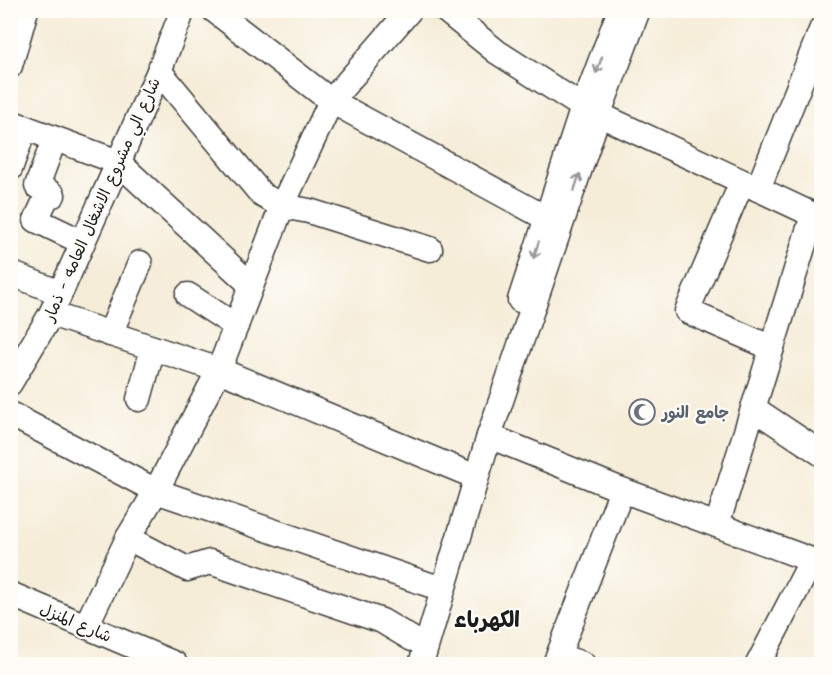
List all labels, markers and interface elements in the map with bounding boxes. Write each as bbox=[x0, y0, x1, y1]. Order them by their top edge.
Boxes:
one-way arrow bbox=[593, 55, 604, 74]
street label: شارع الي مشروع الاشغال العامه - ذمار bbox=[36, 74, 168, 328]
one-way arrow bbox=[572, 173, 583, 192]
one-way arrow bbox=[530, 240, 541, 259]
mosque icon: جامع النور bbox=[627, 397, 657, 427]
place label: جامع النور bbox=[660, 401, 729, 426]
street label: شارع المنزل bbox=[36, 597, 115, 650]
district label: الكهرباء bbox=[454, 604, 520, 639]

